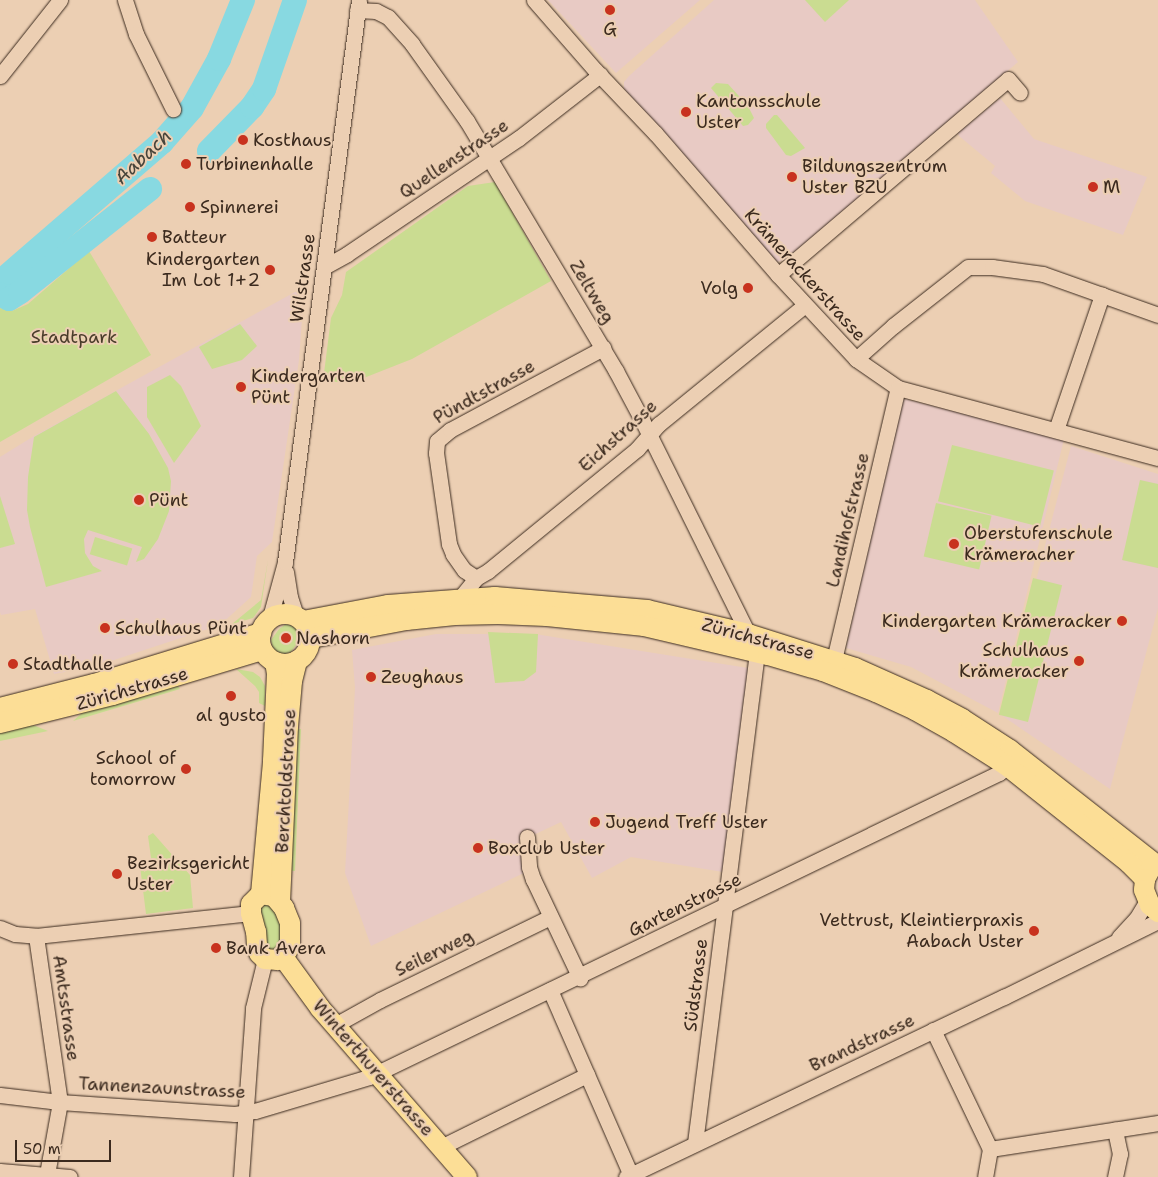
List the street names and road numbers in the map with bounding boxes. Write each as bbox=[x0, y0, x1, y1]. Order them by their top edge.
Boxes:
street label: Quellenstrasse bbox=[395, 115, 513, 203]
street label: Krämerackerstrasse bbox=[740, 204, 870, 346]
street label: Wilstrasse bbox=[286, 232, 320, 324]
street label: Zeltweg bbox=[565, 257, 619, 327]
street label: Pündtstrasse bbox=[429, 355, 539, 429]
street label: Eichstrasse bbox=[574, 395, 662, 477]
street label: Landihofstrasse bbox=[822, 450, 874, 590]
street label: Zürichstrasse bbox=[700, 614, 816, 664]
street label: Zürichstrasse bbox=[74, 663, 190, 715]
street label: Berchtoldstrasse bbox=[271, 708, 301, 854]
street label: Gartenstrasse bbox=[625, 868, 745, 942]
street label: Seilerweg bbox=[391, 925, 477, 981]
street label: Südstrasse bbox=[680, 937, 712, 1033]
street label: Amtsstrasse bbox=[48, 954, 84, 1062]
street label: Winterthurerstrasse bbox=[308, 995, 438, 1141]
street label: Brandstrasse bbox=[806, 1009, 918, 1077]
street label: Tannenzaunstrasse bbox=[78, 1073, 246, 1103]

